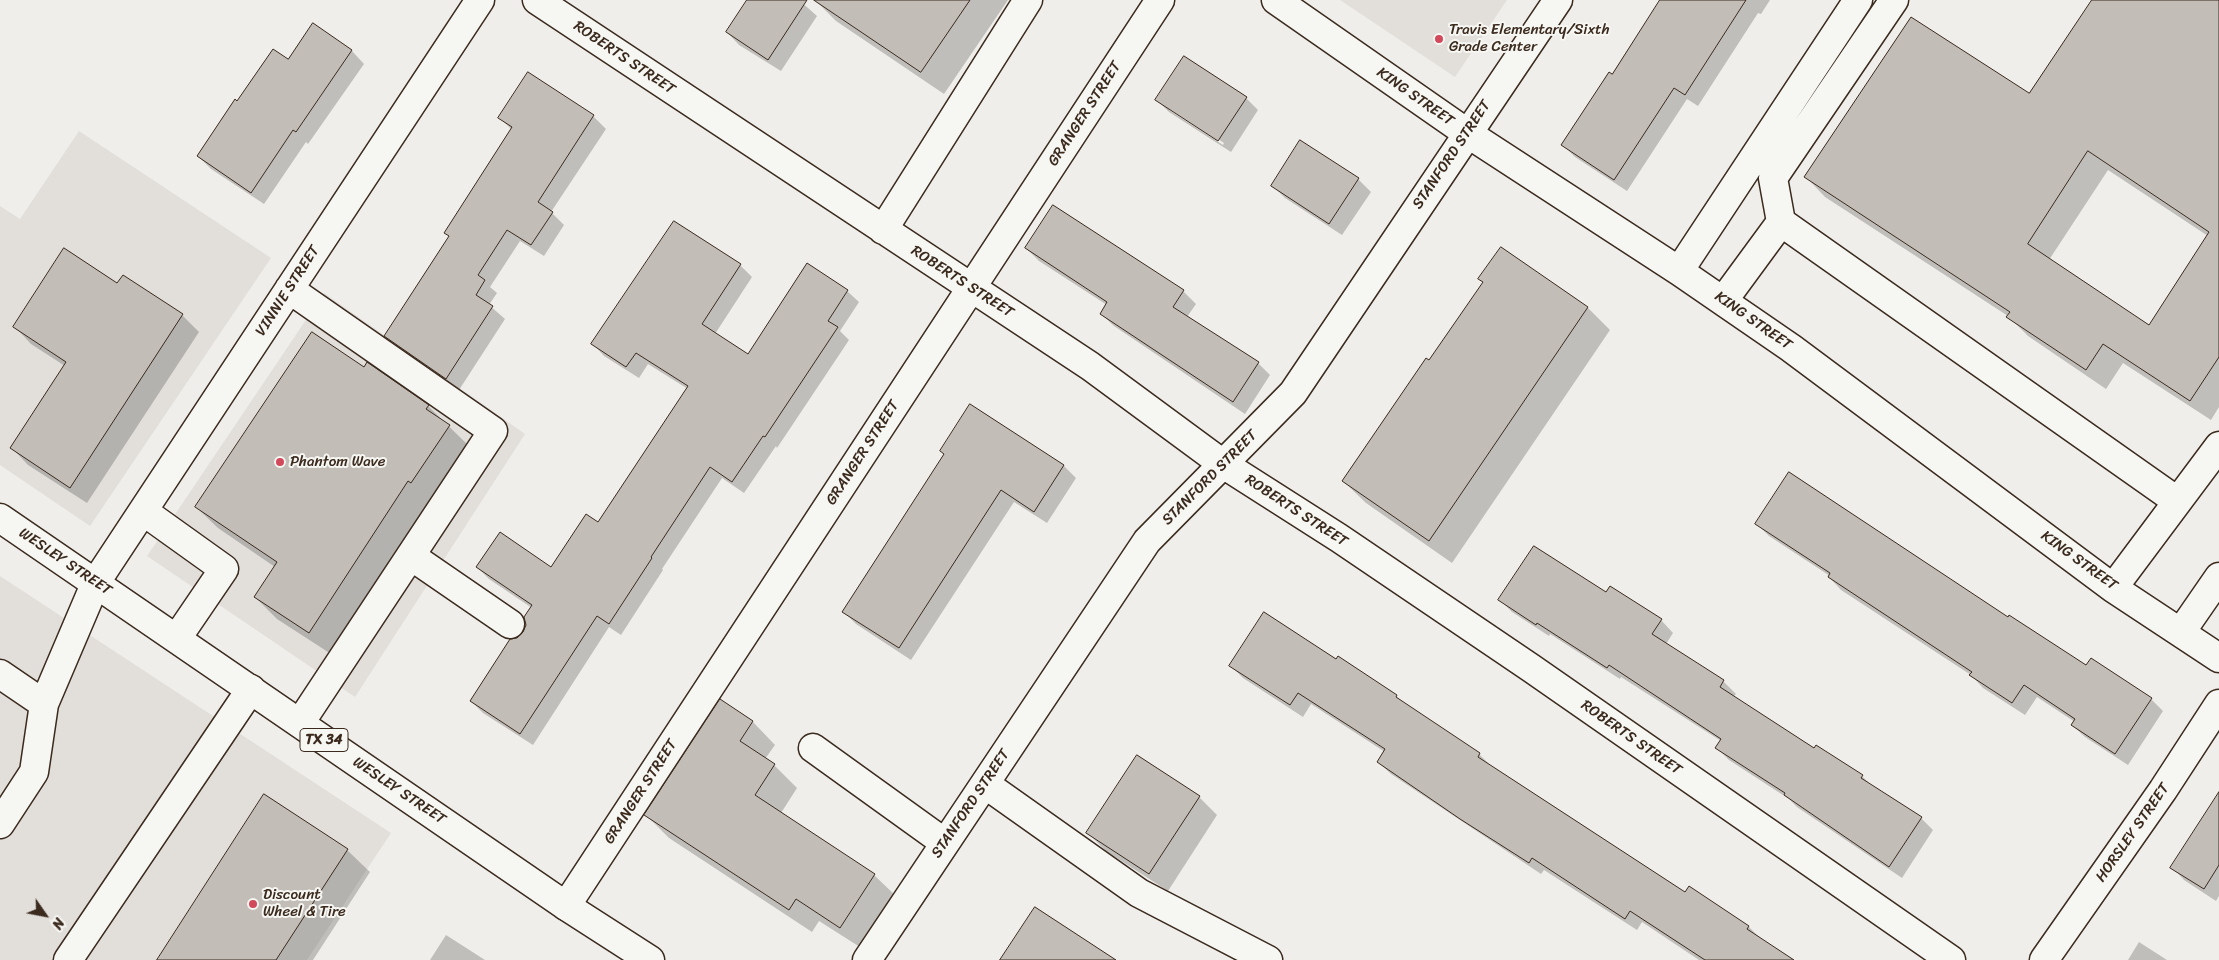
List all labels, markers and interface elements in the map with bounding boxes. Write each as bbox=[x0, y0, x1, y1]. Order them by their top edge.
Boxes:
street label: ROBERTS STREET bbox=[570, 17, 678, 99]
place label: Travis Elementary/Sixth Grade Center bbox=[1449, 21, 1610, 56]
marker: Travis Elementary/Sixth Grade Center bbox=[1433, 33, 1445, 45]
street label: GRANGER STREET bbox=[1045, 58, 1125, 170]
street label: KING STREET bbox=[1373, 64, 1457, 130]
street label: STANFORD STREET bbox=[1409, 97, 1495, 213]
street label: VINNIE STREET bbox=[252, 242, 324, 340]
street label: ROBERTS STREET bbox=[907, 242, 1017, 322]
street label: KING STREET bbox=[1711, 288, 1795, 354]
street label: GRANGER STREET bbox=[823, 397, 903, 509]
street label: STANFORD STREET bbox=[1159, 427, 1261, 529]
place label: Phantom Wave bbox=[290, 453, 385, 471]
marker: Phantom Wave bbox=[274, 456, 286, 468]
street label: ROBERTS STREET bbox=[1241, 471, 1351, 551]
street label: WESLEY STREET bbox=[15, 524, 115, 600]
street label: KING STREET bbox=[2037, 527, 2121, 595]
street label: ROBERTS STREET bbox=[1577, 697, 1685, 779]
road number: TX 34 bbox=[300, 728, 348, 752]
street label: GRANGER STREET bbox=[601, 736, 681, 848]
street label: STANFORD STREET bbox=[928, 746, 1014, 862]
street label: WESLEY STREET bbox=[349, 753, 449, 829]
street label: HORSLEY STREET bbox=[2092, 780, 2174, 886]
place label: Discount Wheel & Tire bbox=[263, 886, 346, 921]
north arrow bbox=[20, 890, 70, 940]
marker: Discount Wheel & Tire bbox=[247, 898, 259, 910]
text: N bbox=[45, 913, 71, 934]

